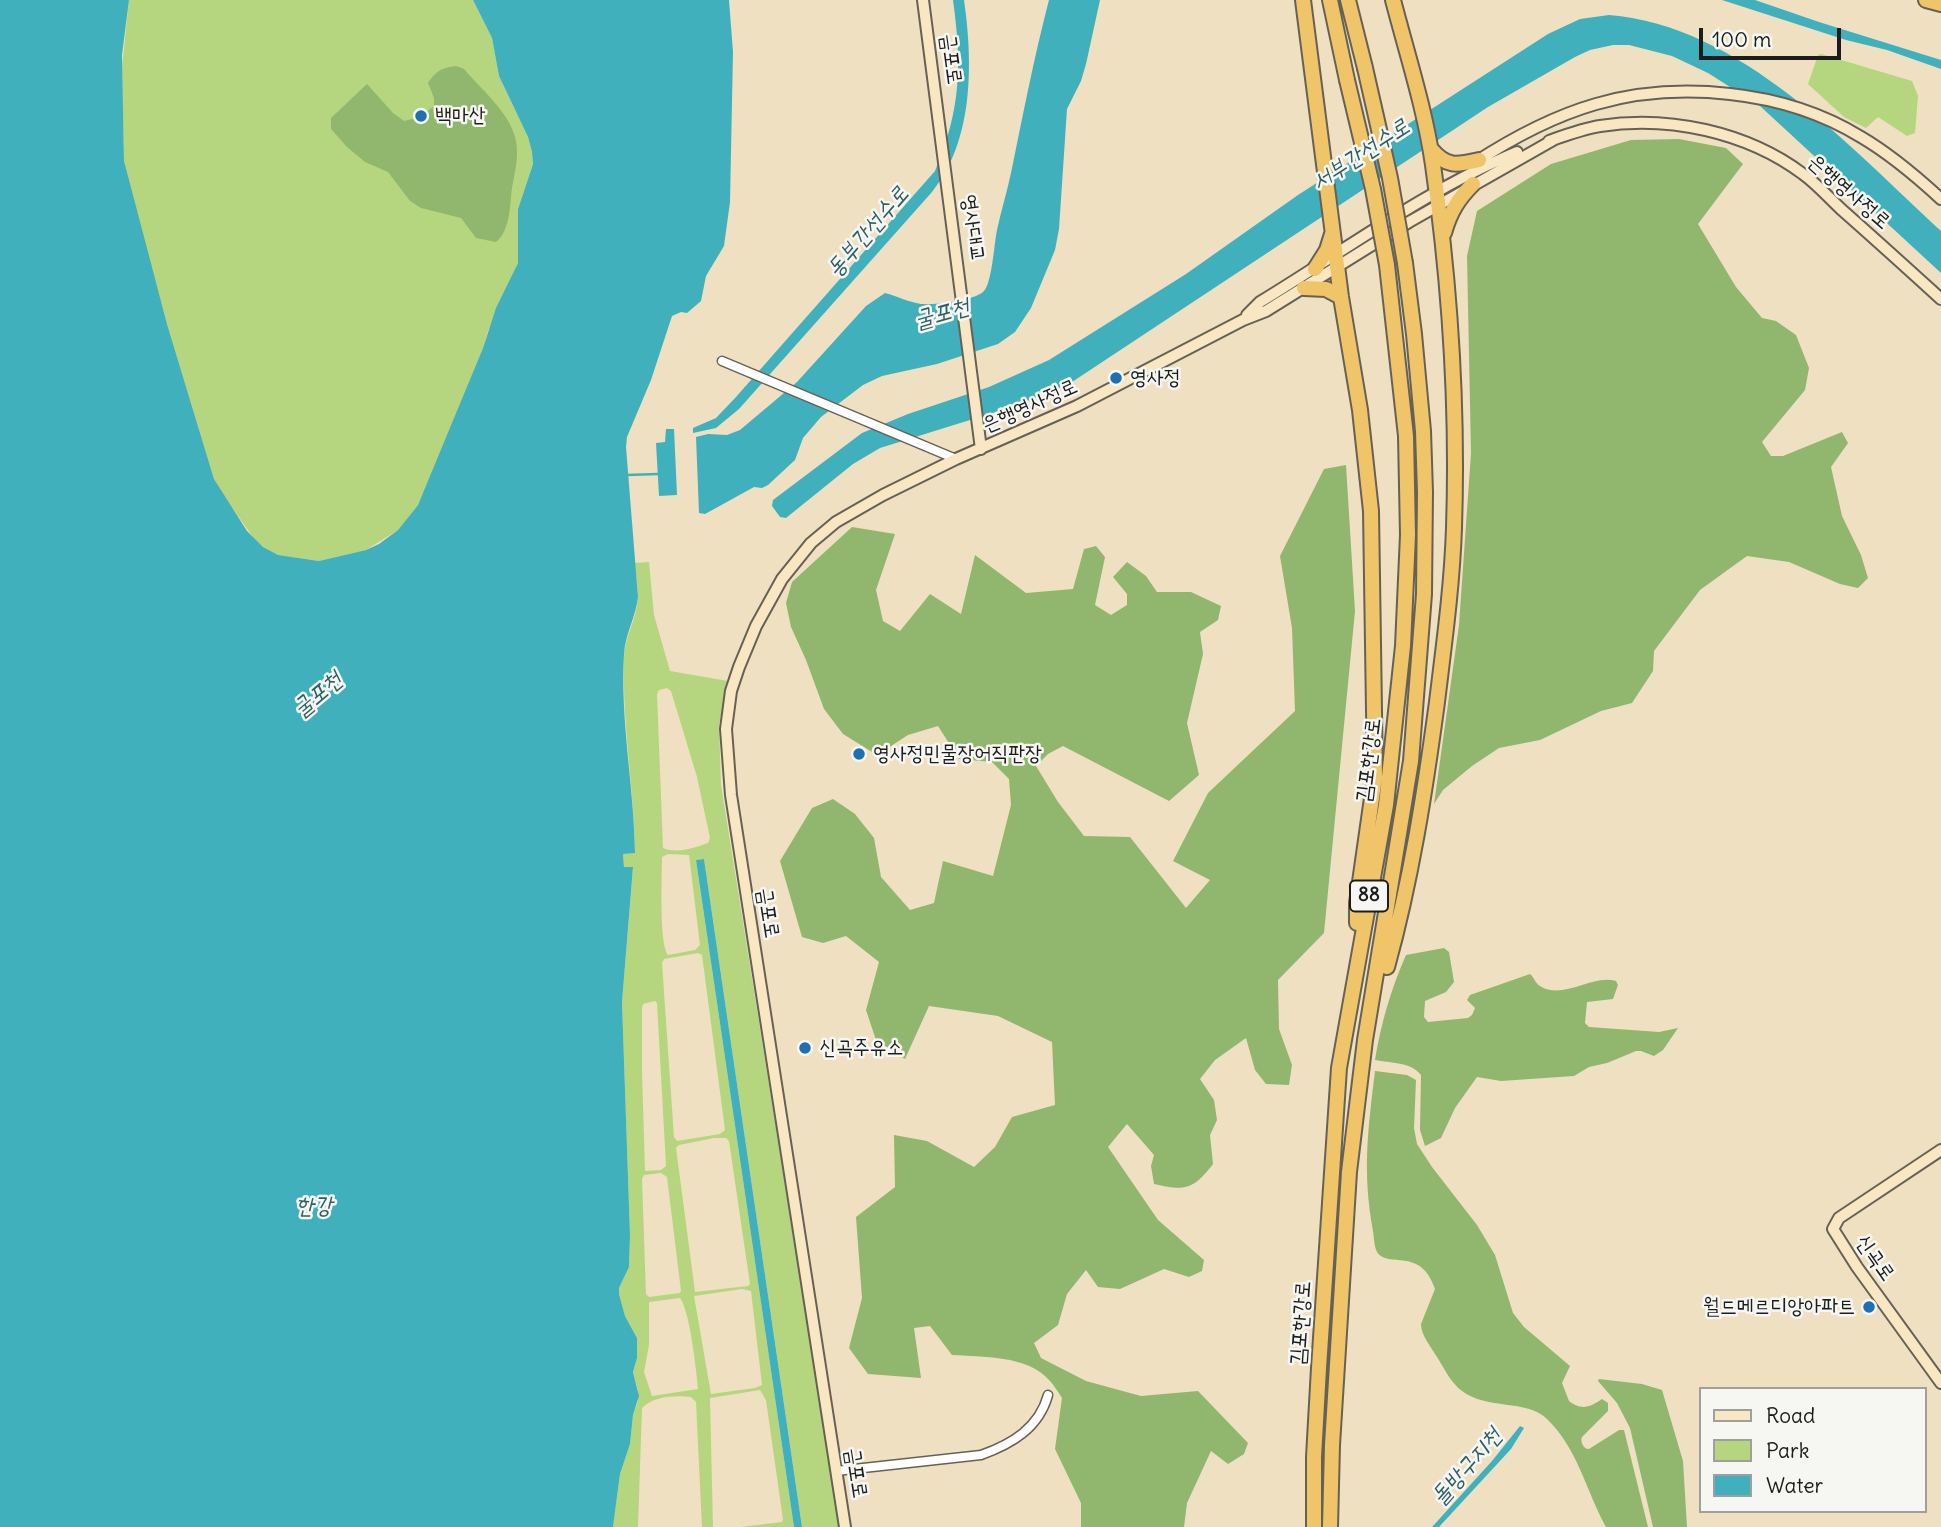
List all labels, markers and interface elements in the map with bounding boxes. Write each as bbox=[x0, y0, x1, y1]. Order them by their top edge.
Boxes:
scale bar bbox=[1703, 14, 1845, 58]
text: 100 m bbox=[1712, 26, 1771, 53]
street label: 금포로 bbox=[935, 32, 967, 86]
place label: 백마산 bbox=[435, 103, 486, 129]
marker: 백마산 bbox=[413, 108, 429, 124]
water label: 서부간선수로 bbox=[1307, 113, 1415, 197]
street label: 은행영사정로 bbox=[1802, 149, 1896, 235]
water label: 동부간선수로 bbox=[821, 181, 915, 283]
street label: 영사대교 bbox=[956, 193, 990, 263]
water label: 굴포천 bbox=[912, 293, 972, 335]
place label: 영사정 bbox=[1130, 365, 1181, 391]
marker: 영사정 bbox=[1108, 370, 1124, 386]
street label: 은행영사정로 bbox=[979, 374, 1081, 438]
water label: 굴포천 bbox=[288, 667, 348, 723]
street label: 김포한강로 bbox=[1351, 717, 1387, 803]
place label: 영사정민물장어직판장 bbox=[873, 741, 1042, 767]
marker: 영사정민물장어직판장 bbox=[851, 746, 867, 762]
road number: 88 bbox=[1350, 880, 1388, 912]
street label: 금포로 bbox=[752, 886, 784, 940]
place label: 신곡주유소 bbox=[819, 1035, 903, 1061]
marker: 신곡주유소 bbox=[797, 1040, 813, 1056]
water label: 한강 bbox=[295, 1192, 333, 1220]
street label: 신곡로 bbox=[1850, 1230, 1900, 1286]
street label: 김포한강로 bbox=[1285, 1280, 1317, 1366]
place label: 월드메르디앙아파트 bbox=[1703, 1294, 1855, 1320]
marker: 월드메르디앙아파트 bbox=[1861, 1299, 1877, 1315]
legend bbox=[1700, 1387, 1927, 1513]
text: Road bbox=[1766, 1402, 1815, 1429]
water label: 돌방구지천 bbox=[1426, 1423, 1508, 1511]
text: Park bbox=[1766, 1437, 1809, 1464]
street label: 금포로 bbox=[840, 1446, 872, 1500]
text: Water bbox=[1766, 1472, 1823, 1499]

